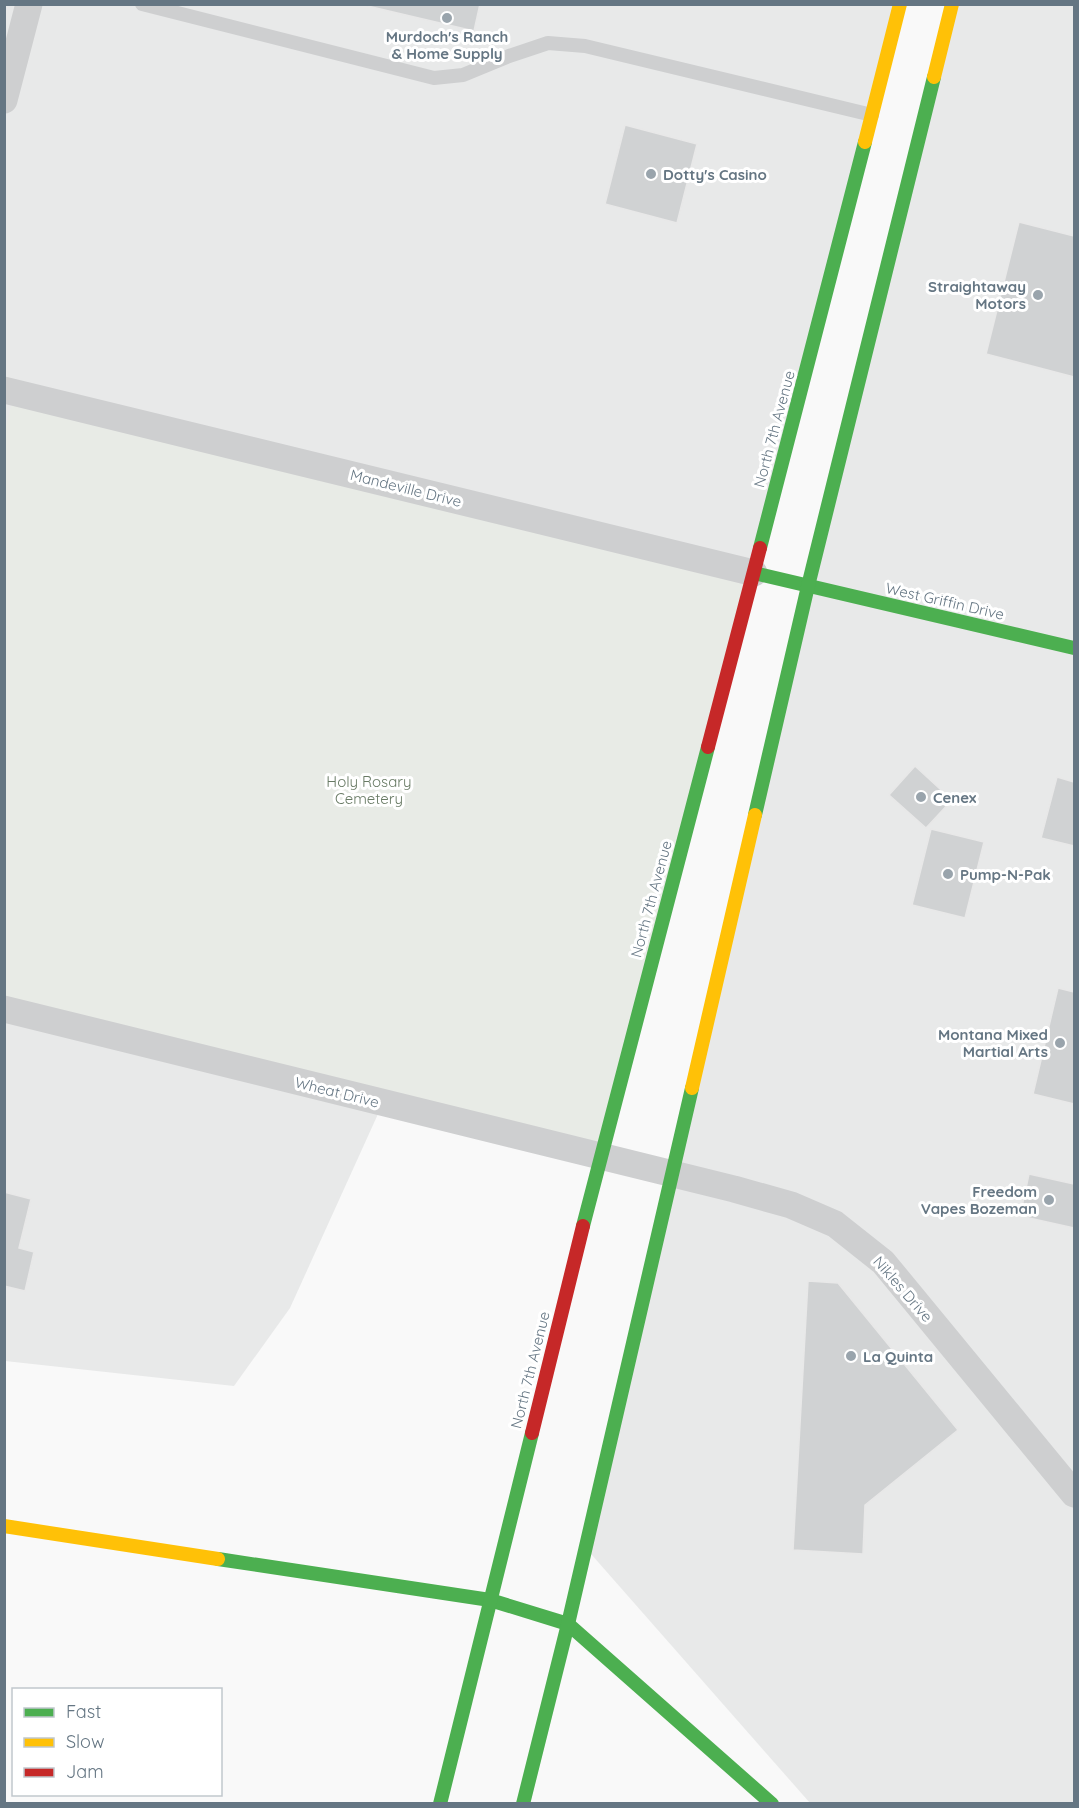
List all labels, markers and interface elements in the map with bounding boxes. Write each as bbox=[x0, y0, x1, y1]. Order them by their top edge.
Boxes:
marker: Murdoch's Ranch & Home Supply bbox=[440, 11, 454, 25]
place label: Murdoch's Ranch & Home Supply bbox=[386, 27, 508, 63]
place label: Dotty's Casino bbox=[663, 165, 767, 184]
marker: Dotty's Casino bbox=[644, 167, 658, 181]
place label: Straightaway Motors bbox=[928, 277, 1026, 313]
marker: Straightaway Motors bbox=[1031, 288, 1045, 302]
street label: North 7th Avenue bbox=[749, 369, 799, 489]
street label: Mandeville Drive bbox=[348, 465, 464, 511]
street label: West Griffin Drive bbox=[884, 578, 1006, 624]
park label: Holy Rosary Cemetery bbox=[326, 772, 412, 808]
place label: Cenex bbox=[933, 788, 977, 807]
marker: Cenex bbox=[914, 790, 928, 804]
street label: North 7th Avenue bbox=[626, 839, 676, 959]
place label: Pump-N-Pak bbox=[960, 865, 1051, 884]
marker: Pump-N-Pak bbox=[941, 867, 955, 881]
place label: Montana Mixed Martial Arts bbox=[938, 1025, 1048, 1061]
marker: Montana Mixed Martial Arts bbox=[1053, 1036, 1067, 1050]
street label: Wheat Drive bbox=[293, 1072, 381, 1112]
place label: Freedom Vapes Bozeman bbox=[921, 1182, 1037, 1218]
marker: Freedom Vapes Bozeman bbox=[1042, 1193, 1056, 1207]
street label: Nikles Drive bbox=[869, 1252, 937, 1326]
street label: North 7th Avenue bbox=[506, 1309, 554, 1431]
place label: La Quinta bbox=[863, 1347, 933, 1366]
marker: La Quinta bbox=[844, 1349, 858, 1363]
legend bbox=[12, 1688, 222, 1796]
text: Fast bbox=[66, 1700, 101, 1723]
text: Slow bbox=[66, 1730, 104, 1753]
text: Jam bbox=[66, 1760, 104, 1783]

